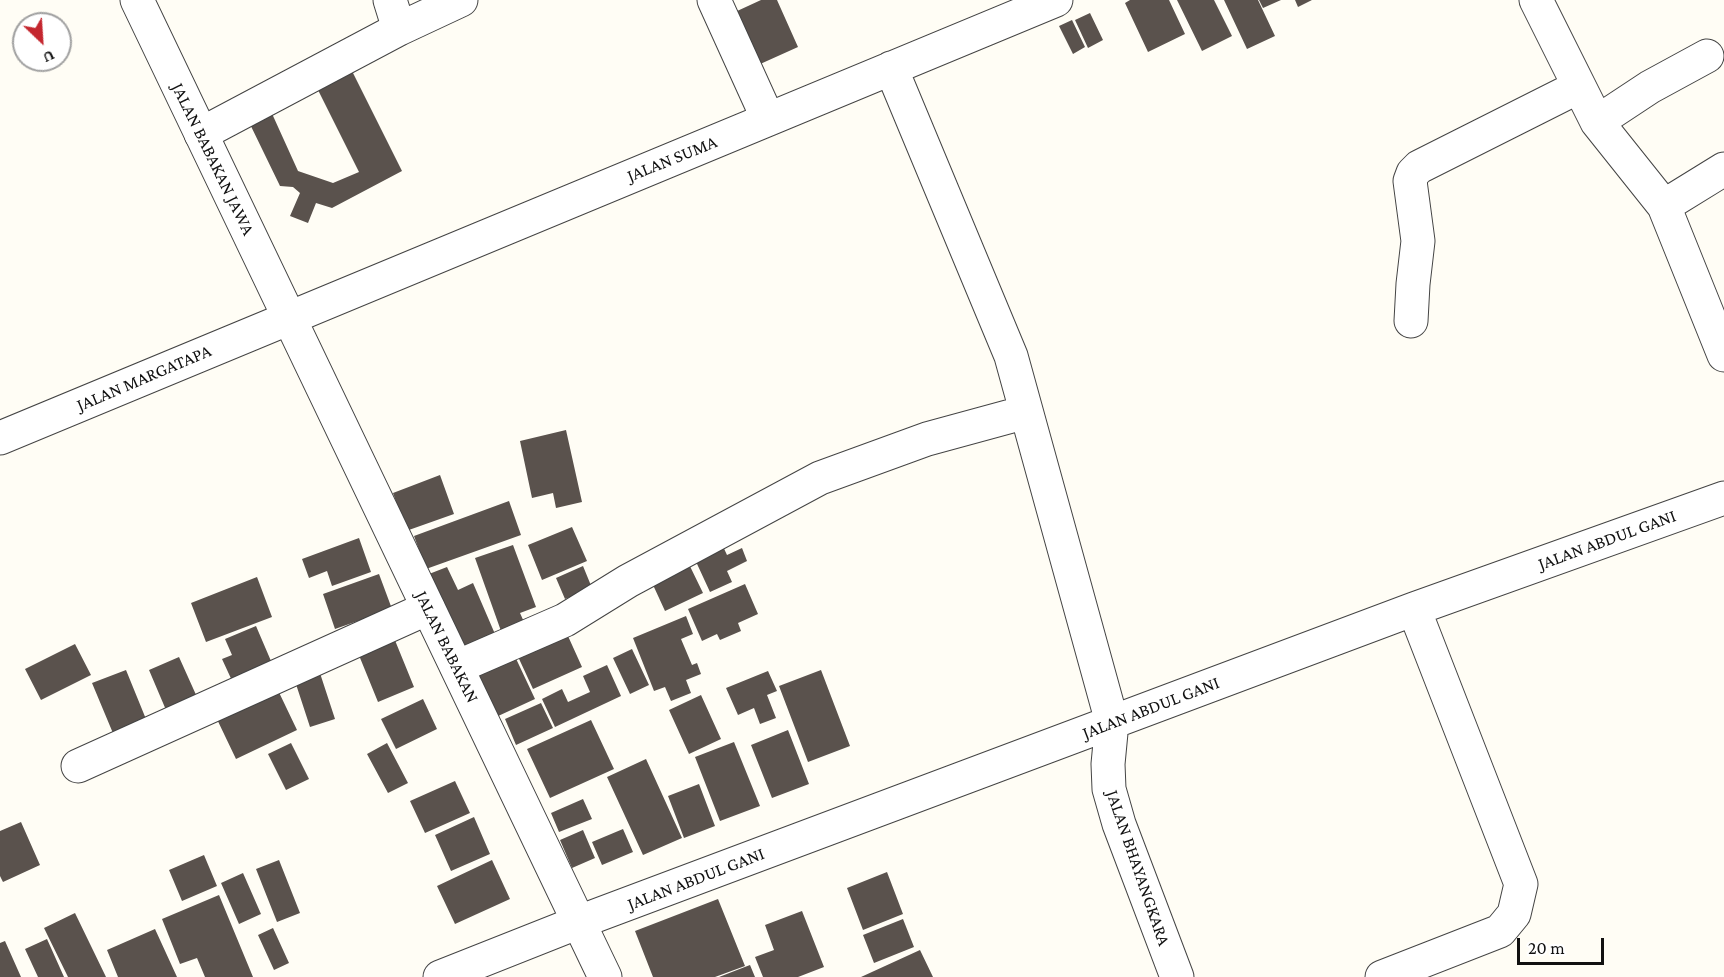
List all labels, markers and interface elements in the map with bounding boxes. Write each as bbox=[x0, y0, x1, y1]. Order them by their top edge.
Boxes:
north arrow bbox=[12, 12, 72, 72]
text: U bbox=[40, 47, 58, 67]
street label: JALAN BABAKAN JAWA bbox=[167, 79, 259, 239]
street label: JALAN SUMA bbox=[624, 131, 720, 187]
street label: JALAN MARGATAPA bbox=[73, 340, 215, 416]
street label: JALAN ABDUL GANI bbox=[1535, 505, 1679, 575]
street label: JALAN BABAKAN bbox=[411, 587, 483, 707]
street label: JALAN ABDUL GANI bbox=[1079, 672, 1223, 744]
street label: JALAN BHAYANGKARA bbox=[1101, 787, 1175, 949]
street label: JALAN ABDUL GANI bbox=[624, 843, 768, 915]
scale bar bbox=[1520, 926, 1607, 964]
text: 20 m bbox=[1528, 938, 1565, 958]

